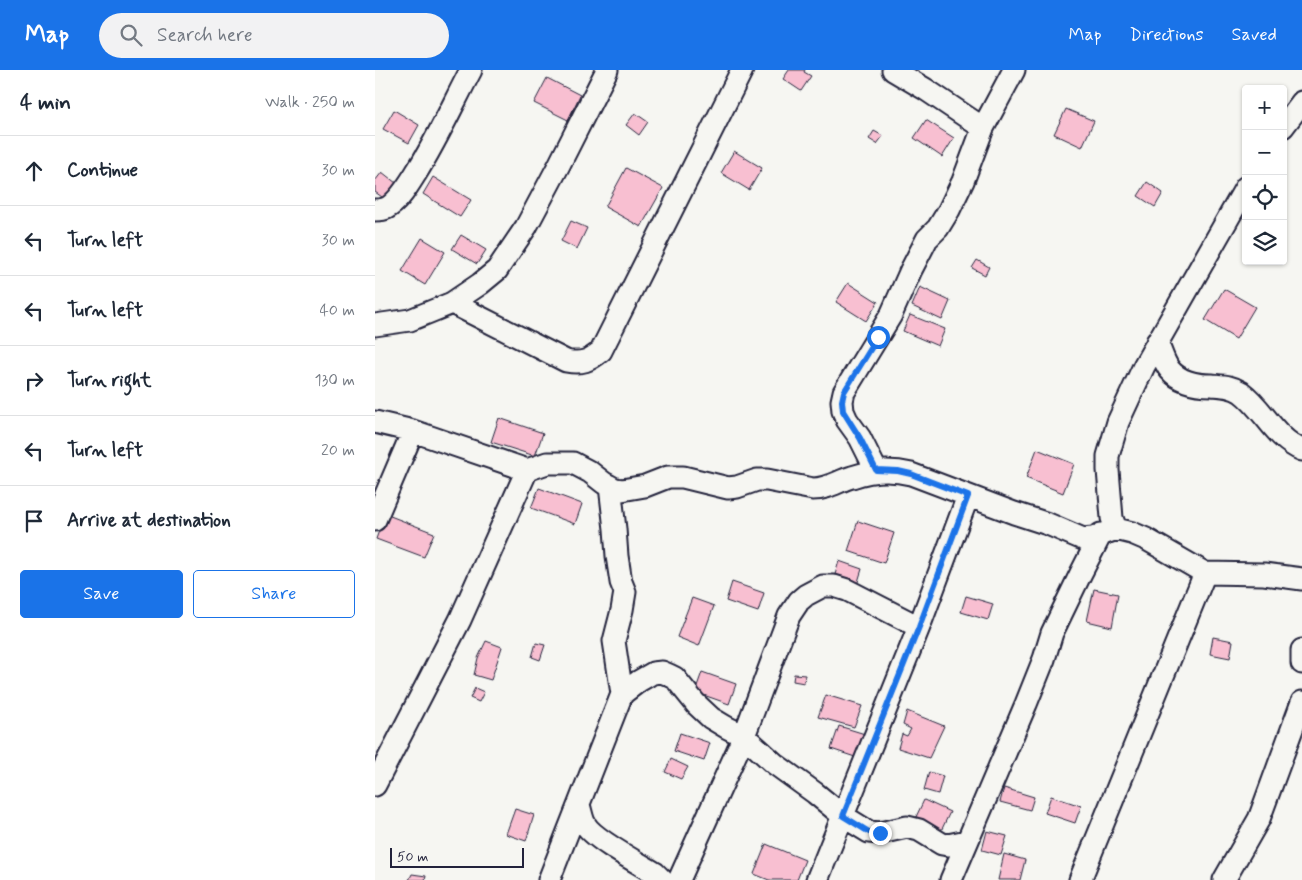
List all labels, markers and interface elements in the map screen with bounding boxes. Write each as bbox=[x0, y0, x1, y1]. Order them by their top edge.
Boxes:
search box bbox=[99, 13, 449, 58]
text: Map bbox=[25, 20, 69, 51]
icon: search bbox=[117, 21, 145, 49]
text: Search here bbox=[157, 23, 253, 48]
text: Map bbox=[1069, 23, 1102, 47]
text: Directions bbox=[1130, 23, 1204, 47]
text: Saved bbox=[1232, 23, 1277, 47]
map controls bbox=[1242, 85, 1287, 265]
button: + bbox=[1242, 85, 1287, 130]
text: 4 min bbox=[20, 89, 71, 117]
text: Walk · 250 m bbox=[265, 92, 355, 113]
button: − bbox=[1242, 130, 1287, 175]
icon: ahead bbox=[20, 157, 48, 185]
text: Continue bbox=[67, 158, 138, 183]
text: 30 m bbox=[322, 160, 355, 181]
button: locate bbox=[1242, 175, 1287, 220]
button: layers bbox=[1242, 220, 1287, 265]
icon: left bbox=[20, 227, 48, 255]
text: Turn left bbox=[67, 228, 143, 253]
text: 30 m bbox=[322, 230, 355, 251]
icon: left bbox=[20, 297, 48, 325]
text: Turn left bbox=[67, 298, 143, 323]
text: 40 m bbox=[319, 300, 355, 321]
route start bbox=[867, 326, 890, 349]
icon: right bbox=[20, 367, 48, 395]
text: Turn right bbox=[67, 368, 151, 393]
text: 130 m bbox=[314, 370, 355, 391]
icon: left bbox=[20, 437, 48, 465]
text: Turn left bbox=[67, 438, 143, 463]
text: 20 m bbox=[321, 440, 355, 461]
icon: arrive bbox=[20, 507, 48, 535]
text: Arrive at destination bbox=[67, 508, 231, 533]
button: Save bbox=[20, 570, 183, 618]
button: Share bbox=[193, 570, 355, 618]
route end bbox=[869, 822, 892, 845]
scale bar bbox=[390, 845, 524, 868]
text: 50 m bbox=[397, 848, 428, 866]

